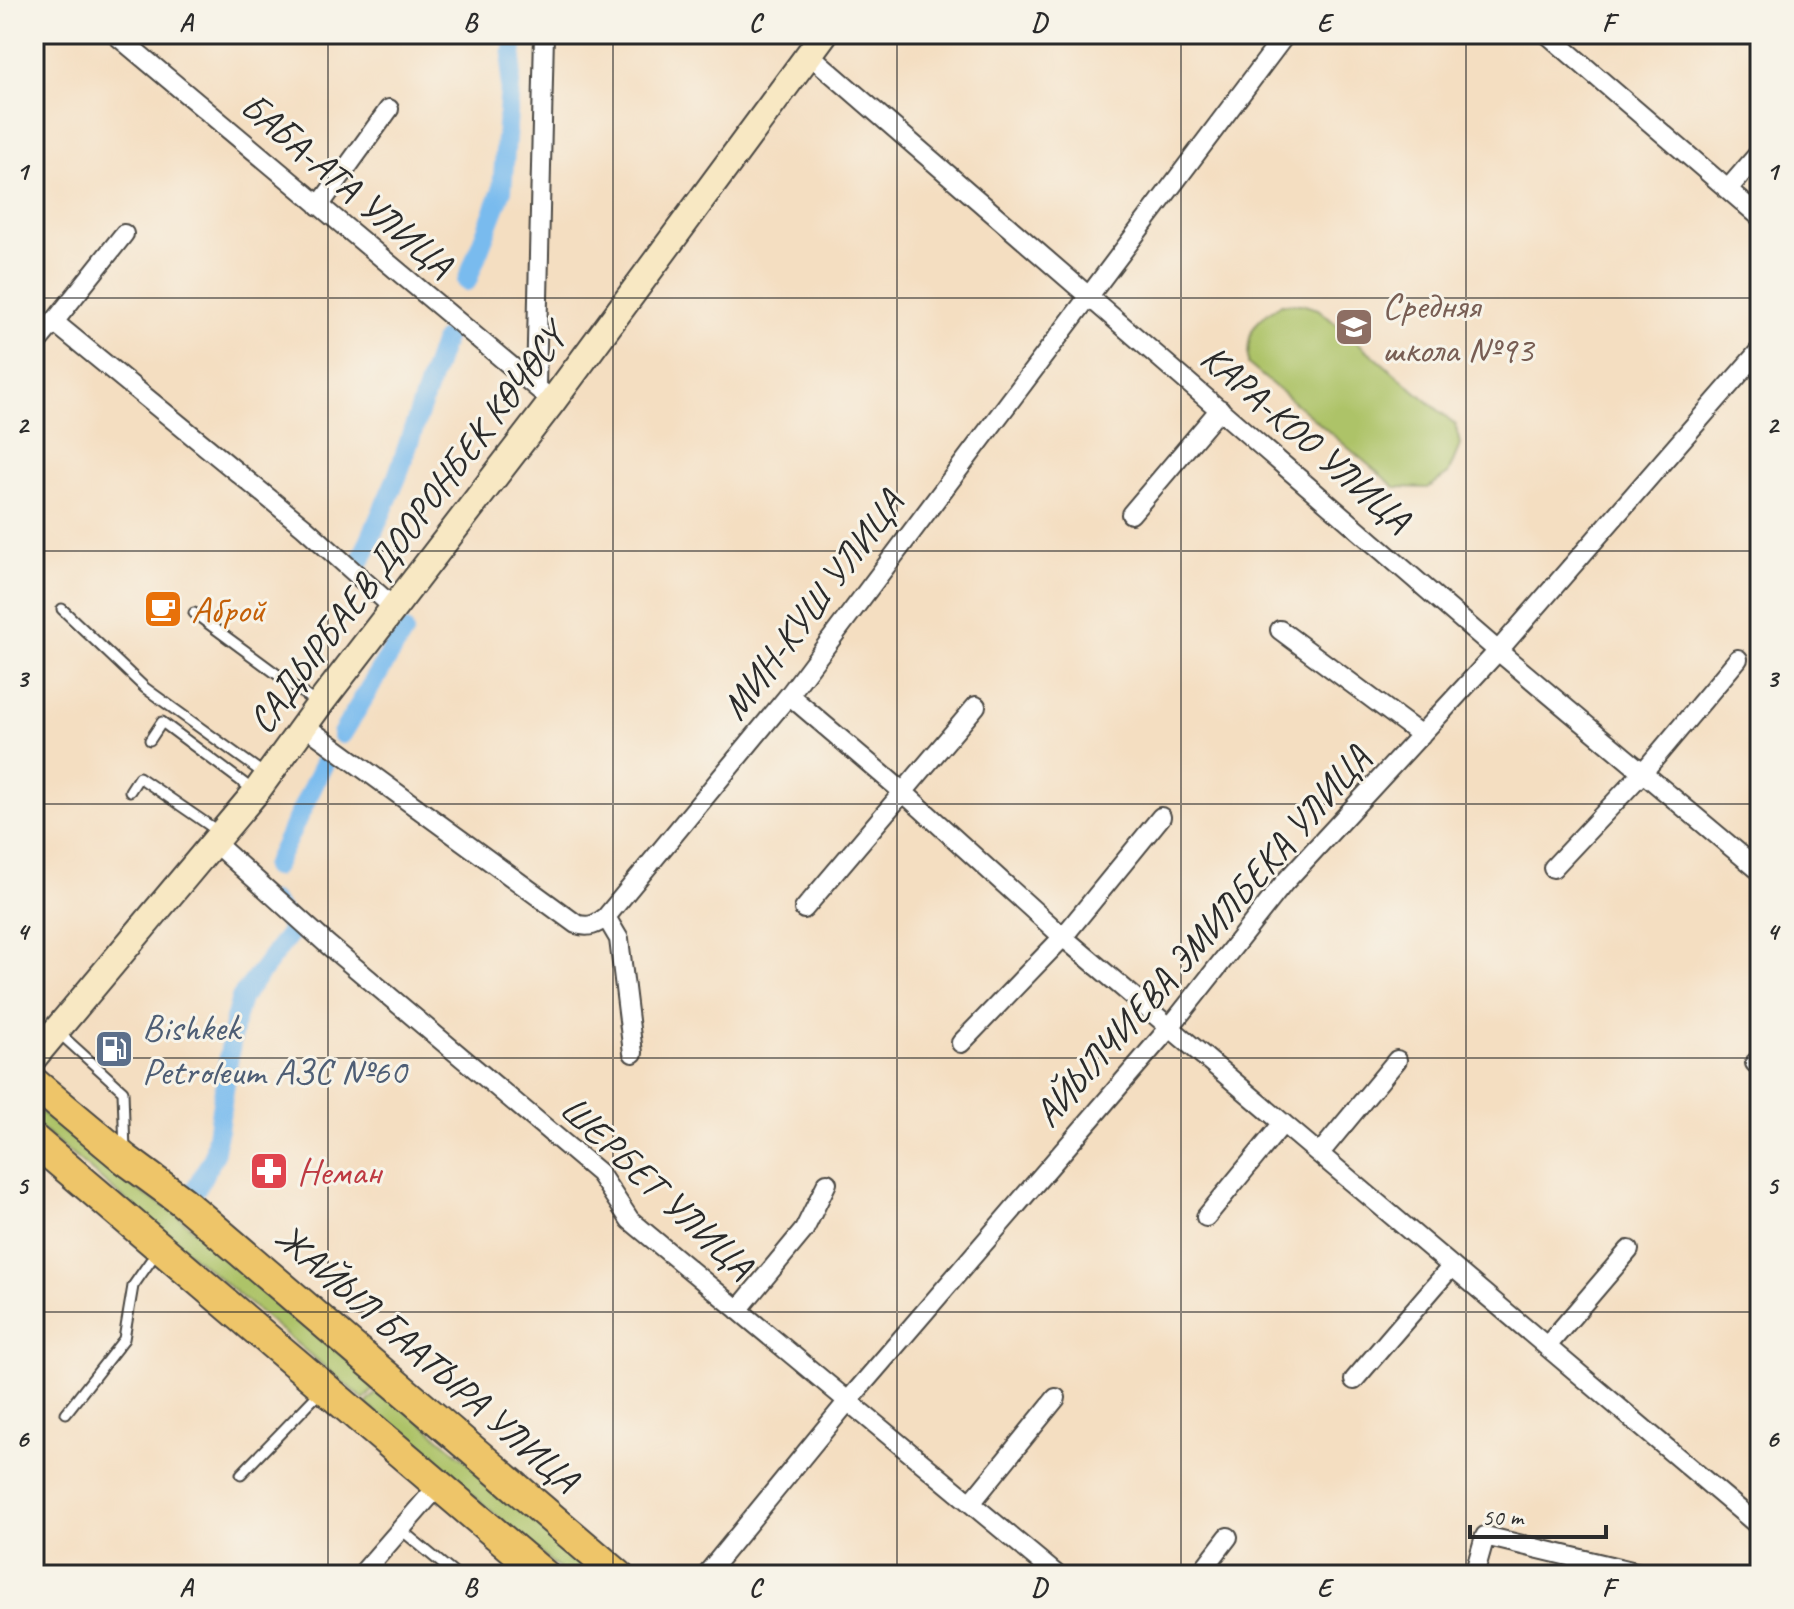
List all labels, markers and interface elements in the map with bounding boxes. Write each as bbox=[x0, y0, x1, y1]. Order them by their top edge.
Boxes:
text: A bbox=[179, 6, 194, 39]
text: B bbox=[463, 6, 479, 39]
text: C bbox=[749, 6, 765, 39]
text: D bbox=[1031, 6, 1049, 39]
text: E bbox=[1317, 6, 1335, 39]
text: F bbox=[1602, 6, 1620, 39]
street label: БАБА-АТА УЛИЦА bbox=[231, 82, 464, 288]
text: 1 bbox=[16, 155, 31, 188]
text: 1 bbox=[1766, 155, 1781, 188]
place label: Средняя школа №93 bbox=[1382, 282, 1536, 373]
school or university icon: Средняя школа №93 bbox=[1333, 306, 1375, 348]
street label: САДЫРБАЕВ ДООРОНБЕК КӨЧӨСҮ bbox=[238, 310, 580, 743]
street label: КАРА-КОО УЛИЦА bbox=[1191, 334, 1421, 543]
text: 2 bbox=[16, 408, 30, 441]
text: 2 bbox=[1766, 408, 1780, 441]
street label: МИН-КУШ УЛИЦА bbox=[711, 480, 914, 729]
place label: Аброй bbox=[191, 586, 267, 633]
cafe icon: Аброй bbox=[142, 588, 184, 630]
text: 3 bbox=[16, 662, 30, 695]
text: 3 bbox=[1766, 662, 1780, 695]
street label: АЙЫЛЧИЕВА ЭМИЛБЕКА УЛИЦА bbox=[1024, 735, 1381, 1136]
text: 4 bbox=[16, 915, 31, 948]
text: 4 bbox=[1766, 915, 1781, 948]
place label: Bishkek Petroleum АЗС №60 bbox=[142, 1004, 409, 1095]
fuel station icon: Bishkek Petroleum АЗС №60 bbox=[93, 1028, 135, 1070]
street label: ШЕРБЕТ УЛИЦА bbox=[551, 1086, 764, 1289]
place label: Неман bbox=[297, 1148, 384, 1195]
pharmacy icon: Неман bbox=[248, 1150, 290, 1192]
text: 5 bbox=[16, 1169, 30, 1202]
text: 5 bbox=[1766, 1169, 1780, 1202]
street label: ЖАЙЫЛ БААТЫРА УЛИЦА bbox=[266, 1214, 590, 1504]
text: 6 bbox=[16, 1422, 30, 1455]
text: 6 bbox=[1766, 1422, 1780, 1455]
scale bar bbox=[1470, 1489, 1606, 1539]
text: 50 m bbox=[1482, 1502, 1525, 1532]
text: A bbox=[179, 1571, 194, 1604]
text: B bbox=[463, 1571, 479, 1604]
text: C bbox=[749, 1571, 765, 1604]
text: D bbox=[1031, 1571, 1049, 1604]
text: E bbox=[1317, 1571, 1335, 1604]
text: F bbox=[1602, 1571, 1620, 1604]

